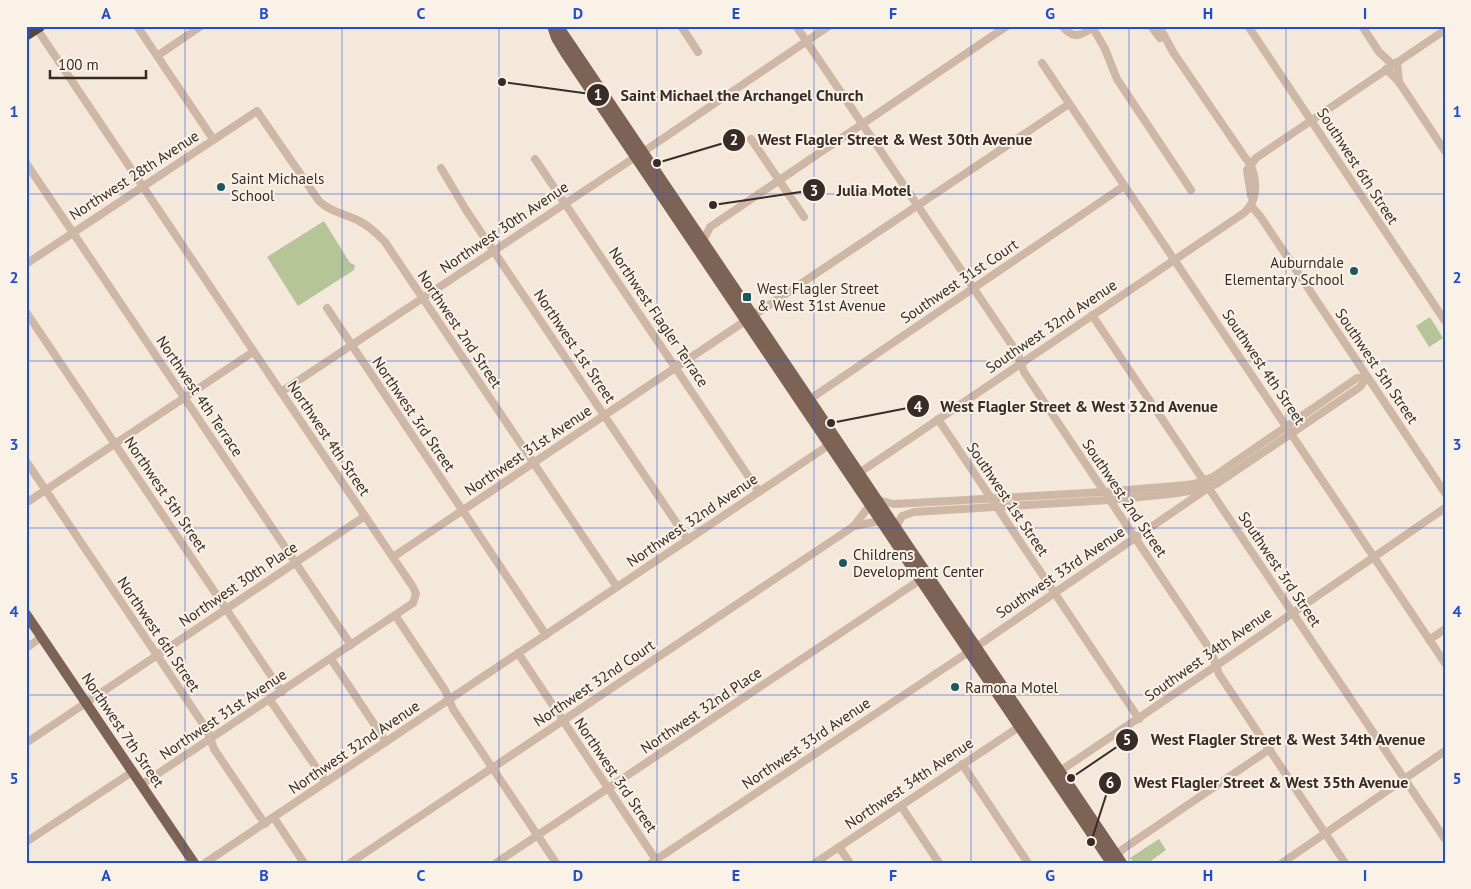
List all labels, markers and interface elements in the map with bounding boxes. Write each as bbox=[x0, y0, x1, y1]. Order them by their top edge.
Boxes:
text: A bbox=[101, 3, 111, 23]
text: B bbox=[259, 3, 269, 23]
text: C bbox=[417, 3, 426, 23]
text: D bbox=[573, 3, 583, 23]
text: E bbox=[732, 3, 740, 23]
text: F bbox=[889, 3, 897, 23]
text: G bbox=[1045, 3, 1055, 23]
text: H bbox=[1203, 3, 1213, 23]
text: I bbox=[1363, 3, 1367, 23]
scale bar bbox=[50, 48, 146, 80]
text: 100 m bbox=[58, 55, 99, 74]
callout: Saint Michael the Archangel Church bbox=[585, 80, 874, 111]
text: 1 bbox=[594, 85, 602, 104]
text: Saint Michael the Archangel Church bbox=[621, 85, 863, 105]
text: 1 bbox=[9, 101, 19, 121]
text: 1 bbox=[1452, 101, 1462, 121]
street label: Southwest 6th Street bbox=[1313, 104, 1403, 228]
callout: West Flagler Street & West 30th Avenue bbox=[722, 124, 1043, 155]
street label: Northwest 28th Avenue bbox=[66, 126, 202, 224]
text: West Flagler Street & West 30th Avenue bbox=[758, 129, 1032, 149]
text: 2 bbox=[730, 130, 738, 149]
place label: Saint Michaels School bbox=[231, 169, 324, 205]
callout: Julia Motel bbox=[802, 175, 921, 206]
street label: Northwest 30th Avenue bbox=[436, 177, 572, 277]
text: Julia Motel bbox=[836, 180, 912, 200]
marker: Saint Michaels School bbox=[215, 181, 227, 193]
text: 3 bbox=[810, 181, 818, 200]
street label: Southwest 31st Court bbox=[897, 235, 1021, 327]
street label: Northwest Flagler Terrace bbox=[605, 243, 713, 391]
place label: Auburndale Elementary School bbox=[1224, 253, 1345, 289]
marker: Auburndale Elementary School bbox=[1348, 265, 1360, 277]
text: 2 bbox=[9, 267, 19, 287]
street label: Northwest 2nd Street bbox=[414, 267, 506, 391]
text: 2 bbox=[1452, 267, 1462, 287]
street label: Southwest 32nd Avenue bbox=[982, 275, 1120, 377]
place label: West Flagler Street & West 31st Avenue bbox=[757, 279, 886, 315]
street label: Northwest 1st Street bbox=[530, 286, 620, 406]
marker: West Flagler Street & West 31st Avenue bbox=[741, 291, 753, 303]
street label: Southwest 5th Street bbox=[1331, 305, 1423, 427]
street label: Southwest 4th Street bbox=[1218, 306, 1310, 428]
street label: Northwest 4th Terrace bbox=[153, 332, 247, 460]
street label: Northwest 3rd Street bbox=[369, 353, 459, 475]
street label: Northwest 4th Street bbox=[283, 377, 375, 499]
callout: West Flagler Street & West 32nd Avenue bbox=[905, 391, 1229, 422]
text: West Flagler Street & West 32nd Avenue bbox=[940, 396, 1218, 416]
text: 4 bbox=[914, 397, 923, 416]
street label: Northwest 31st Avenue bbox=[461, 400, 595, 500]
street label: Northwest 5th Street bbox=[120, 433, 212, 555]
text: 3 bbox=[9, 434, 19, 454]
text: 3 bbox=[1452, 434, 1462, 454]
street label: Southwest 2nd Street bbox=[1079, 435, 1171, 561]
street label: Southwest 1st Street bbox=[963, 438, 1053, 560]
street label: Northwest 32nd Avenue bbox=[623, 469, 761, 571]
street label: Southwest 3rd Street bbox=[1234, 508, 1326, 630]
street label: Southwest 33rd Avenue bbox=[992, 522, 1128, 622]
street label: Northwest 30th Place bbox=[175, 537, 301, 631]
place label: Childrens Development Center bbox=[853, 545, 984, 581]
marker: Childrens Development Center bbox=[837, 557, 849, 569]
street label: Northwest 6th Street bbox=[113, 573, 205, 695]
text: 4 bbox=[9, 601, 19, 621]
text: 4 bbox=[1452, 601, 1462, 621]
street label: Southwest 34th Avenue bbox=[1141, 603, 1275, 705]
street label: Northwest 32nd Court bbox=[530, 635, 658, 731]
street label: Northwest 32nd Place bbox=[637, 662, 765, 758]
street label: Northwest 31st Avenue bbox=[156, 664, 290, 764]
street label: Northwest 7th Street bbox=[78, 669, 168, 791]
place label: Ramona Motel bbox=[965, 678, 1059, 697]
marker: Ramona Motel bbox=[949, 681, 961, 693]
street label: Northwest 33rd Avenue bbox=[738, 693, 874, 793]
street label: Northwest 32nd Avenue bbox=[285, 696, 423, 798]
street label: Northwest 3rd Street bbox=[571, 714, 661, 836]
callout: West Flagler Street & West 34th Avenue bbox=[1115, 724, 1435, 755]
text: West Flagler Street & West 34th Avenue bbox=[1151, 729, 1425, 749]
text: 5 bbox=[1123, 730, 1131, 749]
street label: Northwest 34th Avenue bbox=[841, 733, 977, 833]
callout: West Flagler Street & West 35th Avenue bbox=[1098, 767, 1418, 798]
text: 5 bbox=[9, 768, 19, 788]
text: 5 bbox=[1452, 768, 1462, 788]
text: West Flagler Street & West 35th Avenue bbox=[1134, 772, 1408, 792]
text: 6 bbox=[1106, 773, 1114, 792]
text: A bbox=[101, 865, 111, 885]
text: B bbox=[259, 865, 269, 885]
text: C bbox=[417, 865, 426, 885]
text: D bbox=[573, 865, 583, 885]
text: E bbox=[732, 865, 740, 885]
text: F bbox=[889, 865, 897, 885]
text: G bbox=[1045, 865, 1055, 885]
text: H bbox=[1203, 865, 1213, 885]
text: I bbox=[1363, 865, 1367, 885]

